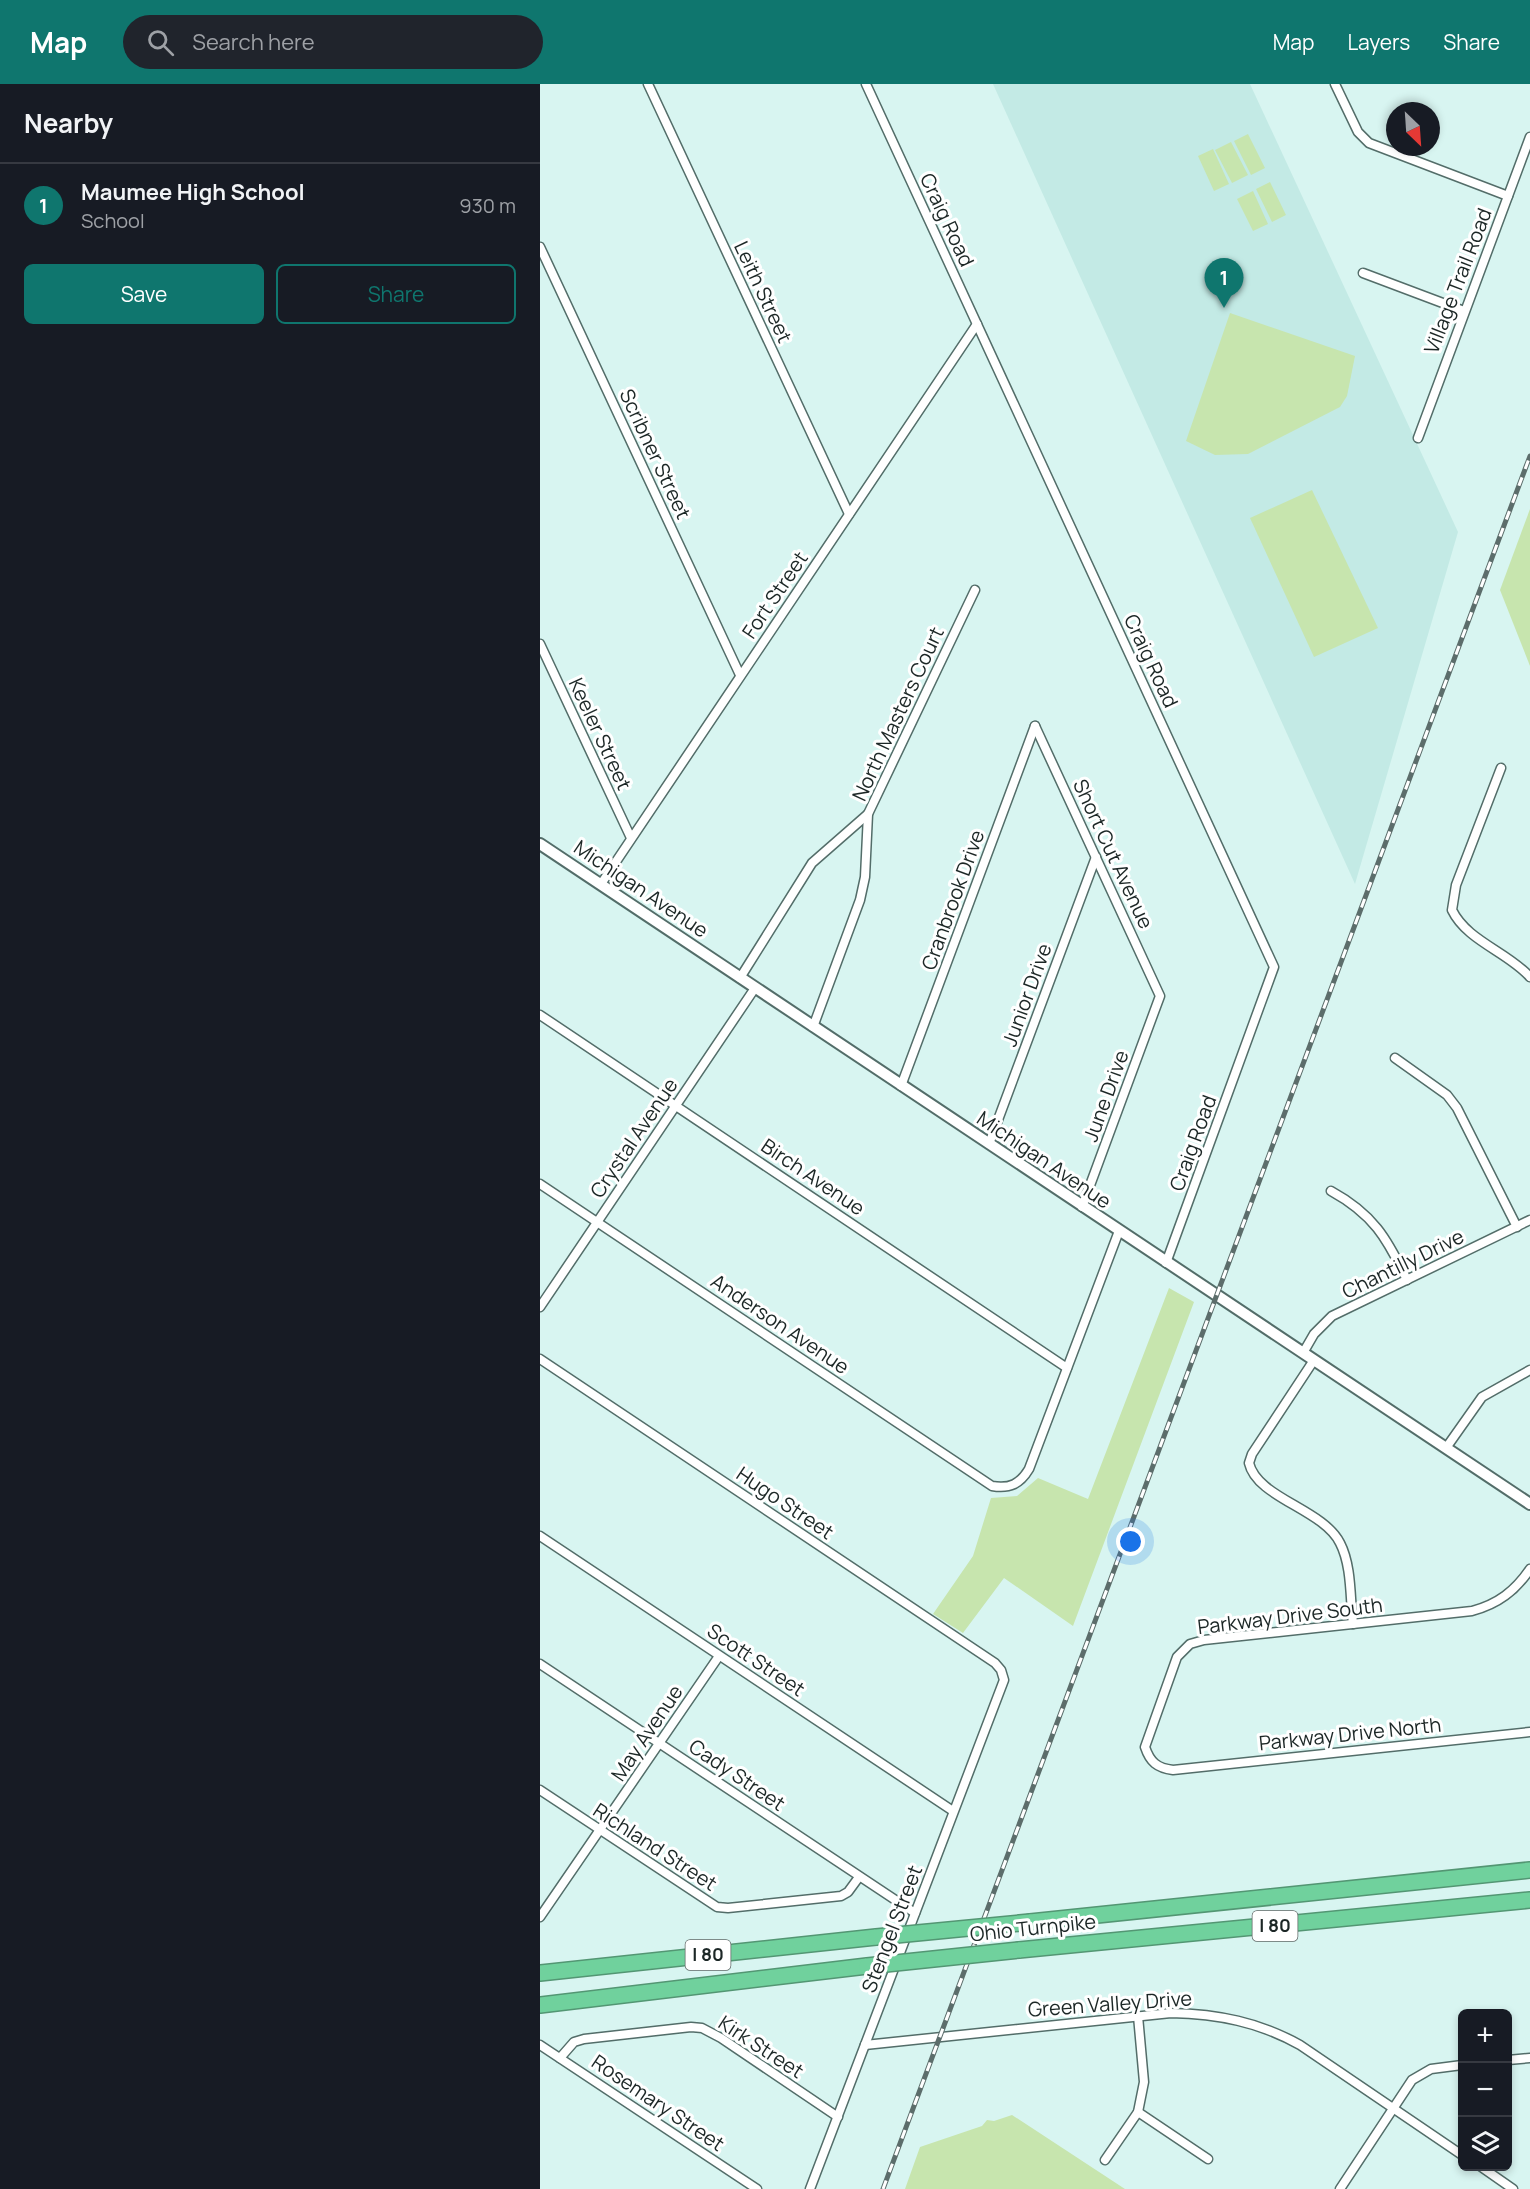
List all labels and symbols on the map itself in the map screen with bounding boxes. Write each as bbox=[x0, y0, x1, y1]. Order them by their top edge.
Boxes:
north arrow bbox=[1386, 102, 1440, 156]
street label: Craig Road bbox=[914, 169, 981, 271]
street label: Village Trail Road bbox=[1417, 204, 1498, 358]
street label: Leith Street bbox=[728, 237, 799, 347]
pin: 1 bbox=[1204, 258, 1244, 308]
street label: Scribner Street bbox=[614, 384, 697, 523]
street label: Fort Street bbox=[736, 546, 814, 644]
street label: Craig Road bbox=[1118, 610, 1185, 712]
street label: North Masters Court bbox=[845, 622, 950, 805]
street label: Keeler Street bbox=[563, 673, 638, 794]
street label: Short Cut Avenue bbox=[1067, 775, 1160, 933]
street label: Cranbrook Drive bbox=[915, 826, 990, 974]
street label: Michigan Avenue bbox=[569, 834, 714, 944]
street label: Junior Drive bbox=[995, 940, 1058, 1050]
street label: June Drive bbox=[1077, 1046, 1135, 1145]
street label: Crystal Avenue bbox=[584, 1073, 684, 1203]
street label: Craig Road bbox=[1163, 1091, 1222, 1194]
street label: Michigan Avenue bbox=[972, 1105, 1117, 1215]
street label: Birch Avenue bbox=[756, 1132, 870, 1221]
street label: Chantilly Drive bbox=[1337, 1222, 1468, 1305]
street label: Anderson Avenue bbox=[706, 1267, 855, 1380]
street label: Hugo Street bbox=[731, 1460, 839, 1545]
your location bbox=[1116, 1527, 1145, 1556]
street label: Parkway Drive South bbox=[1196, 1591, 1384, 1640]
street label: Scott Street bbox=[702, 1617, 810, 1702]
street label: May Avenue bbox=[605, 1679, 689, 1786]
street label: Parkway Drive North bbox=[1258, 1711, 1442, 1756]
street label: Cady Street bbox=[684, 1732, 791, 1817]
street label: Richland Street bbox=[588, 1796, 722, 1897]
street label: Stengel Street bbox=[855, 1861, 928, 1996]
street label: Ohio Turnpike bbox=[969, 1907, 1097, 1948]
road number: I 80 bbox=[1252, 1911, 1298, 1941]
road number: I 80 bbox=[686, 1940, 730, 1970]
street label: Green Valley Drive bbox=[1027, 1984, 1193, 2023]
street label: Kirk Street bbox=[713, 2009, 809, 2084]
street label: Rosemary Street bbox=[587, 2048, 730, 2157]

